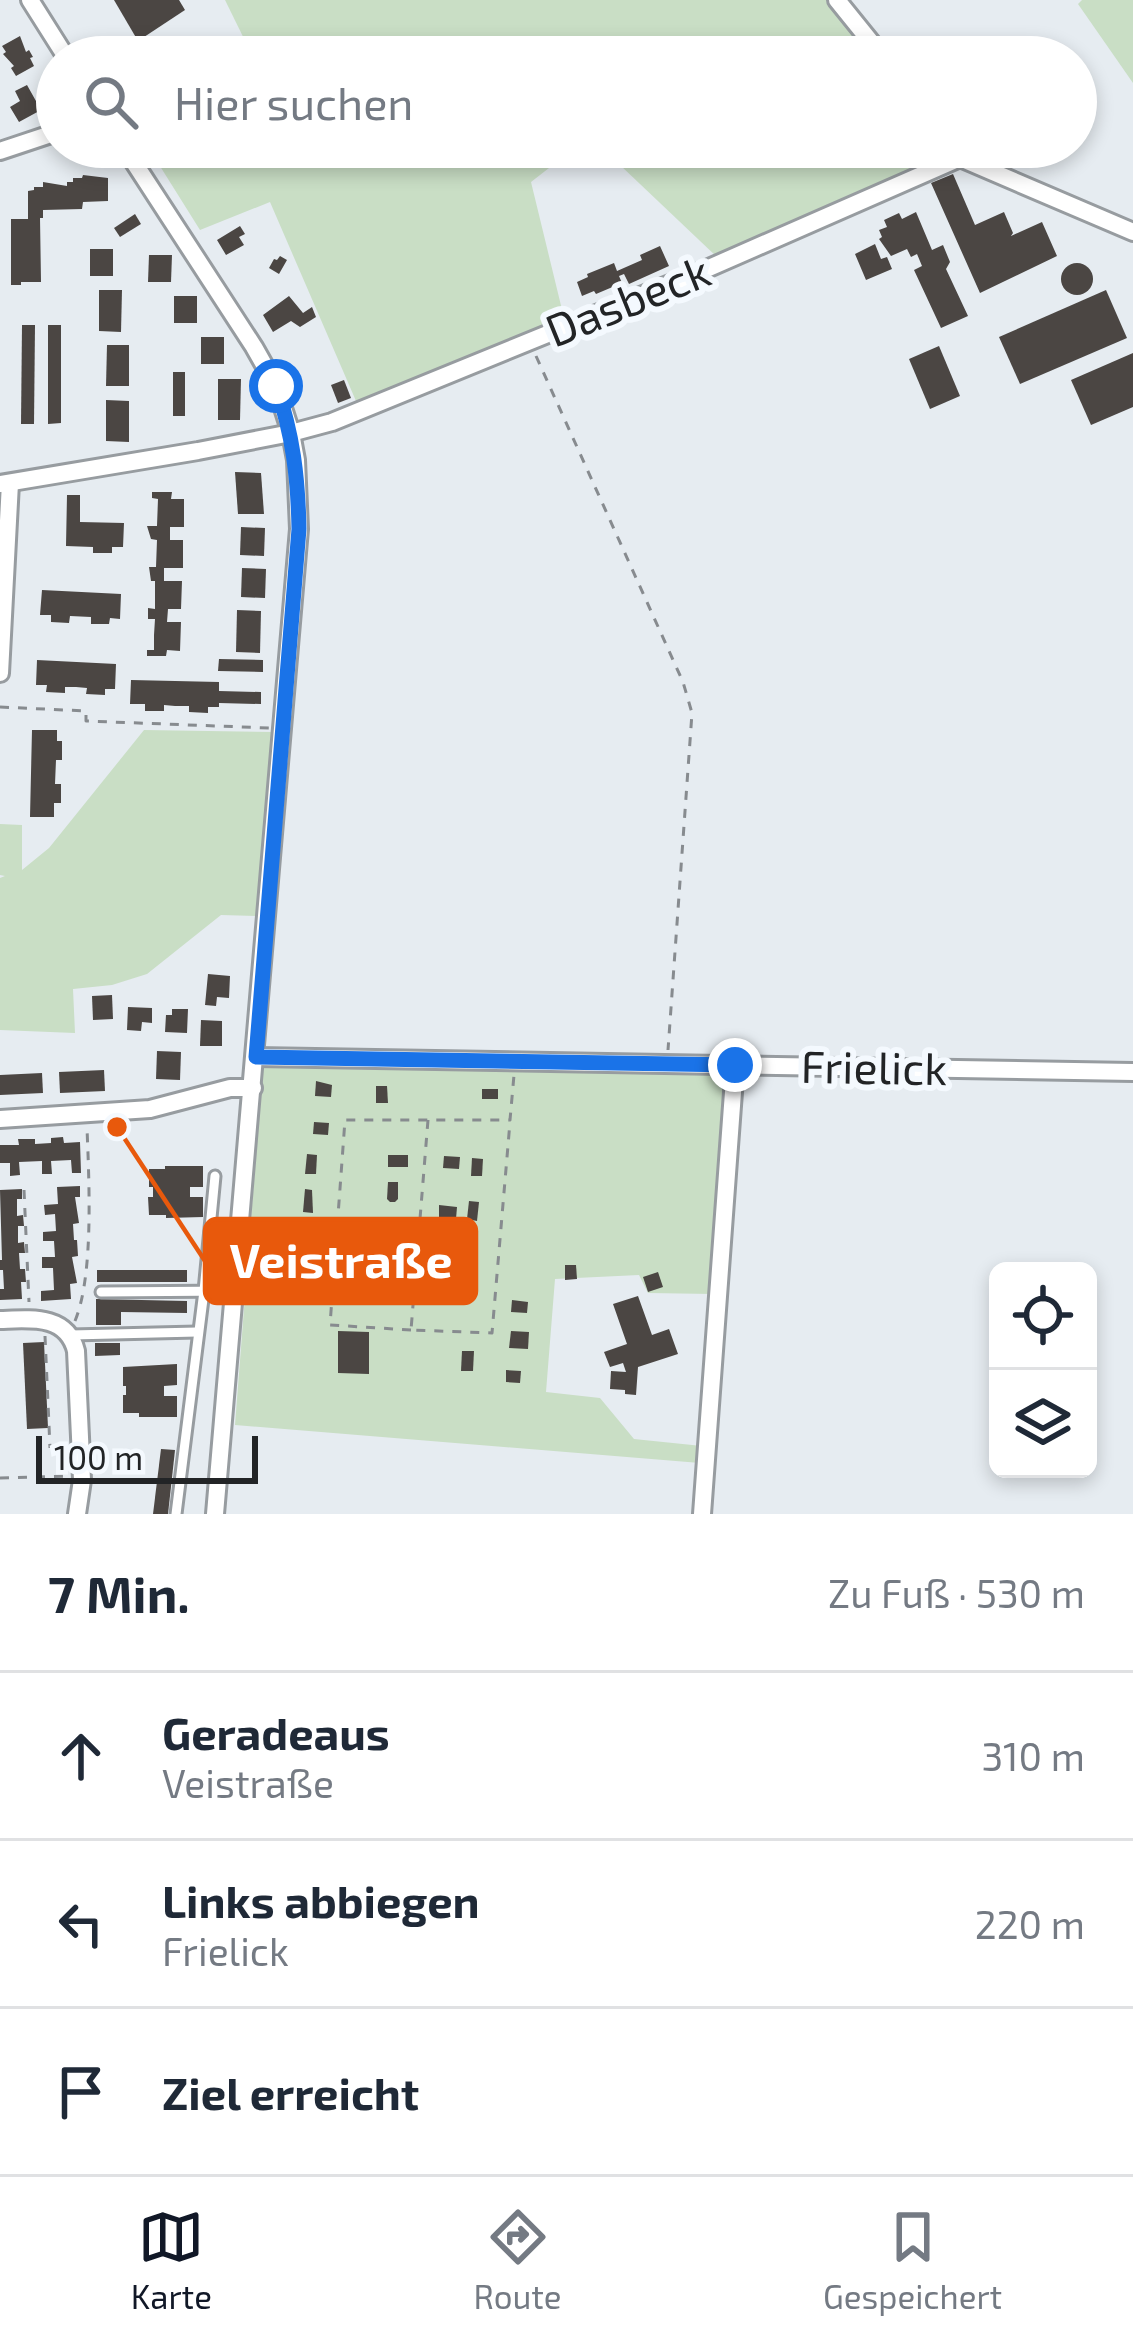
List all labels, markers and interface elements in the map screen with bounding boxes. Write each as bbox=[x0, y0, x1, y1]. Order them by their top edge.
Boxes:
search box bbox=[36, 36, 1097, 168]
icon: search bbox=[78, 69, 144, 135]
text: Hier suchen bbox=[174, 75, 414, 129]
street label: Dasbeck bbox=[537, 242, 717, 356]
route start bbox=[249, 359, 303, 413]
route end bbox=[708, 1038, 762, 1092]
street label: Frielick bbox=[800, 1038, 948, 1094]
callout: Veistraße bbox=[205, 1219, 476, 1303]
text: Veistraße bbox=[229, 1230, 453, 1288]
map controls bbox=[989, 1262, 1097, 1478]
button: locate bbox=[989, 1262, 1097, 1370]
button: layers bbox=[989, 1370, 1097, 1478]
scale bar bbox=[36, 1430, 258, 1483]
text: 100 m bbox=[54, 1437, 143, 1477]
text: 7 Min. bbox=[48, 1562, 190, 1623]
text: Zu Fuß · 530 m bbox=[828, 1569, 1085, 1616]
text: Geradeaus bbox=[162, 1705, 390, 1759]
icon: ahead bbox=[48, 1723, 114, 1789]
text: 310 m bbox=[981, 1732, 1085, 1779]
text: Veistraße bbox=[162, 1759, 334, 1806]
text: Links abbiegen bbox=[162, 1873, 480, 1927]
icon: left bbox=[48, 1891, 114, 1957]
text: 220 m bbox=[975, 1900, 1085, 1947]
text: Frielick bbox=[162, 1927, 289, 1974]
icon: arrive bbox=[48, 2059, 114, 2125]
text: Ziel erreicht bbox=[162, 2065, 419, 2119]
tab: Karte bbox=[131, 2204, 212, 2316]
tab: Route bbox=[473, 2204, 562, 2316]
tab: Gespeichert bbox=[823, 2204, 1002, 2316]

